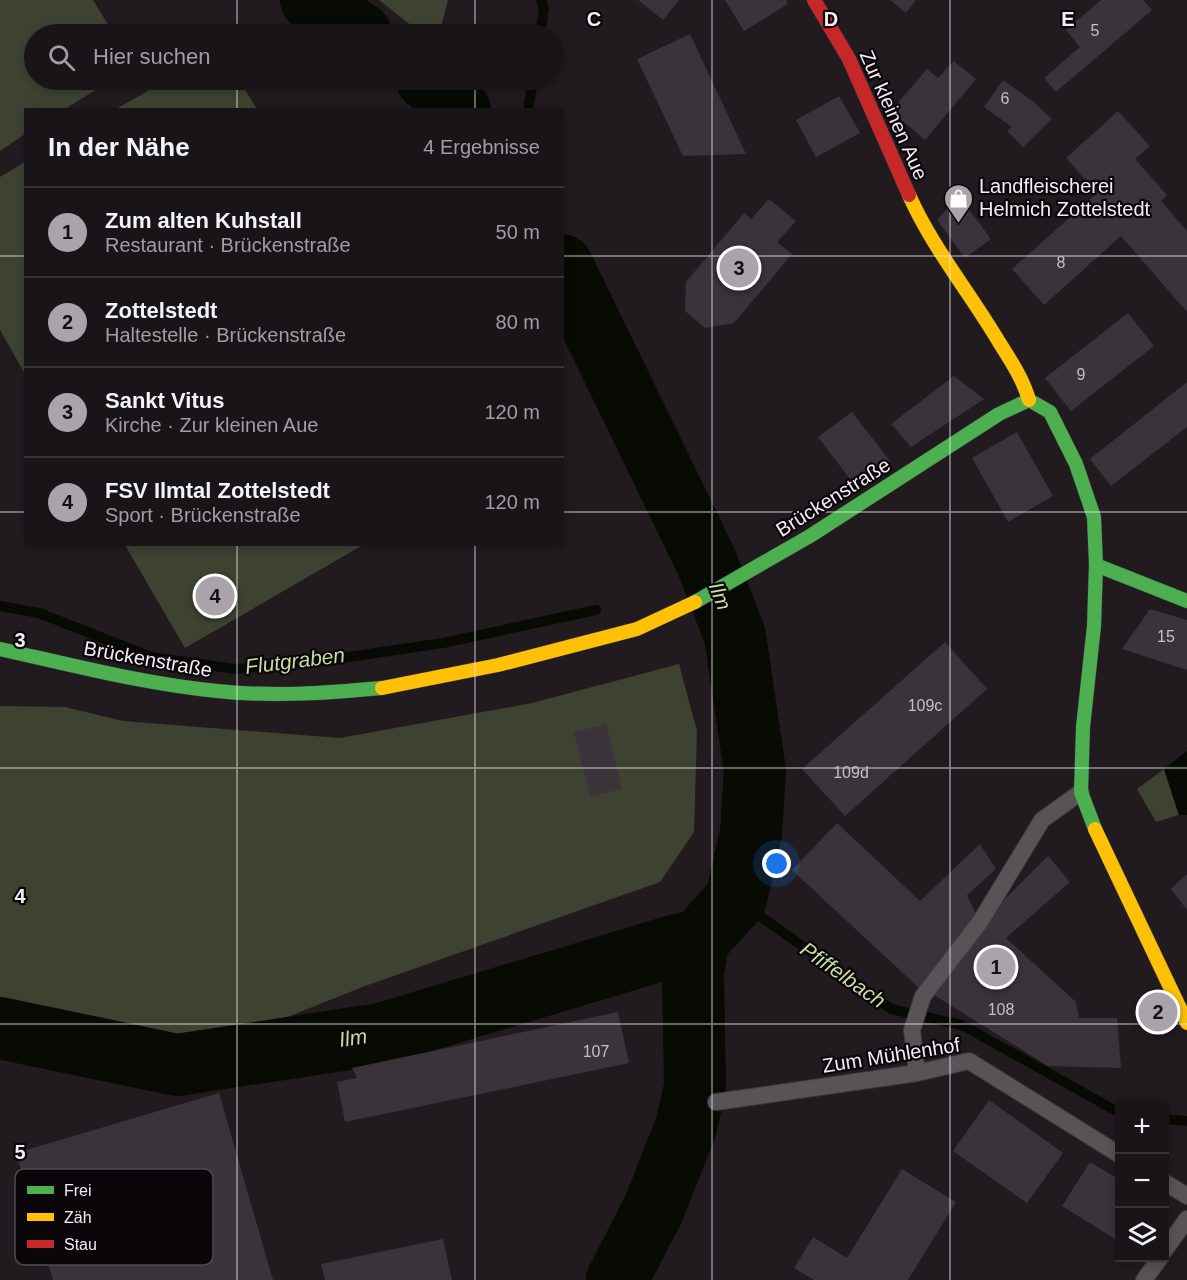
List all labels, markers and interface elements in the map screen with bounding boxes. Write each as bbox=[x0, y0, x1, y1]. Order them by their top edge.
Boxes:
text: C bbox=[587, 8, 601, 30]
text: D bbox=[824, 8, 838, 30]
text: E bbox=[1061, 8, 1075, 30]
house number: 5 bbox=[1091, 22, 1100, 39]
search box bbox=[24, 24, 564, 90]
icon: search bbox=[45, 41, 78, 74]
text: Hier suchen bbox=[93, 44, 210, 69]
street label: Zur kleinen Aue bbox=[856, 47, 932, 183]
house number: 6 bbox=[1001, 90, 1010, 107]
text: In der Nähe bbox=[48, 132, 190, 162]
text: 4 Ergebnisse bbox=[423, 136, 540, 158]
place label: Landfleischerei Helmich Zottelstedt bbox=[979, 175, 1151, 220]
shop icon: Landfleischerei Helmich Zottelstedt bbox=[942, 182, 974, 224]
text: Zum alten Kuhstall bbox=[105, 208, 302, 233]
text: 1 bbox=[62, 221, 73, 243]
text: 50 m bbox=[496, 221, 540, 243]
text: Restaurant · Brückenstraße bbox=[105, 234, 351, 256]
pin: 3 bbox=[720, 246, 758, 290]
house number: 8 bbox=[1057, 254, 1066, 271]
text: Zottelstedt bbox=[105, 298, 217, 323]
text: 2 bbox=[62, 311, 73, 333]
text: 80 m bbox=[496, 311, 540, 333]
text: Haltestelle · Brückenstraße bbox=[105, 324, 346, 346]
house number: 9 bbox=[1077, 366, 1086, 383]
text: Sankt Vitus bbox=[105, 388, 224, 413]
text: 3 bbox=[62, 401, 73, 423]
text: 120 m bbox=[484, 401, 540, 423]
text: Kirche · Zur kleinen Aue bbox=[105, 414, 318, 436]
street label: Brückenstraße bbox=[772, 453, 894, 541]
text: FSV Ilmtal Zottelstedt bbox=[105, 478, 330, 503]
text: 4 bbox=[62, 491, 73, 513]
text: 120 m bbox=[484, 491, 540, 513]
text: Sport · Brückenstraße bbox=[105, 504, 301, 526]
pin: 4 bbox=[196, 574, 234, 618]
water label: Ilm bbox=[705, 579, 736, 613]
house number: 15 bbox=[1157, 628, 1175, 645]
text: 3 bbox=[14, 629, 26, 651]
street label: Brückenstraße bbox=[82, 637, 214, 681]
water label: Flutgraben bbox=[244, 643, 346, 678]
house number: 109c bbox=[908, 697, 942, 714]
house number: 109d bbox=[833, 764, 869, 781]
your location bbox=[762, 849, 791, 878]
text: 4 bbox=[14, 885, 26, 907]
water label: Pfiffelbach bbox=[797, 937, 890, 1012]
pin: 1 bbox=[976, 944, 1016, 990]
pin: 2 bbox=[1138, 990, 1178, 1034]
house number: 108 bbox=[988, 1001, 1014, 1018]
water label: Ilm bbox=[337, 1024, 369, 1051]
street label: Zum Mühlenhof bbox=[821, 1033, 962, 1077]
house number: 107 bbox=[583, 1043, 609, 1060]
map controls bbox=[1115, 1100, 1169, 1262]
button: + bbox=[1115, 1100, 1169, 1154]
text: 5 bbox=[14, 1141, 26, 1163]
button: − bbox=[1115, 1154, 1169, 1208]
legend bbox=[15, 1169, 213, 1265]
text: Frei bbox=[64, 1182, 92, 1199]
button: layers bbox=[1115, 1208, 1169, 1262]
text: Zäh bbox=[64, 1209, 92, 1226]
text: Stau bbox=[64, 1236, 97, 1253]

